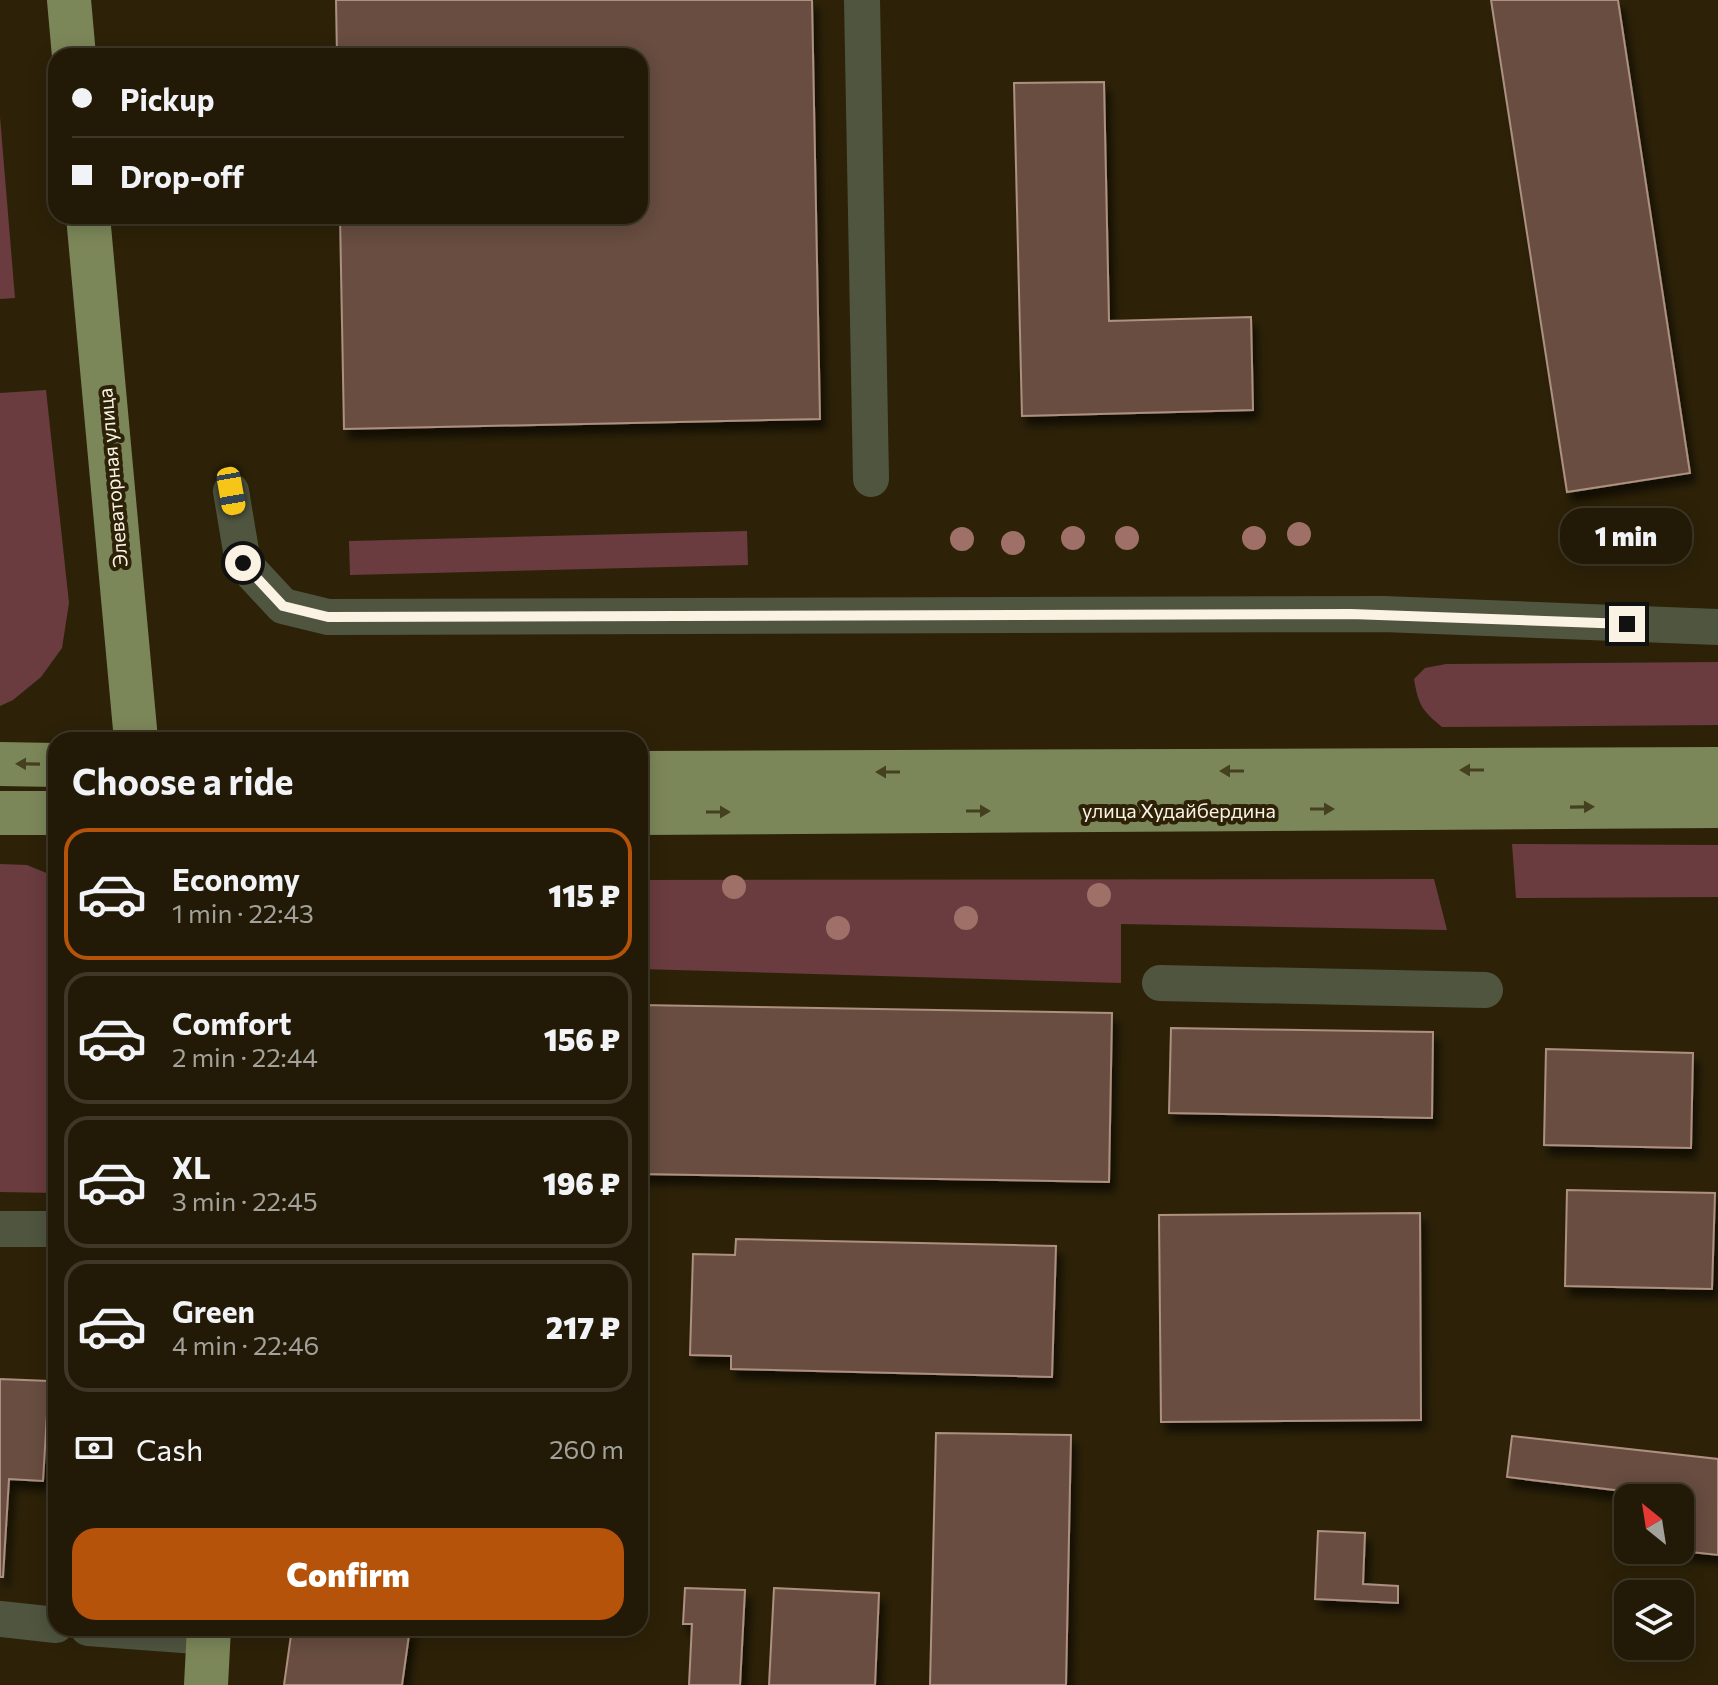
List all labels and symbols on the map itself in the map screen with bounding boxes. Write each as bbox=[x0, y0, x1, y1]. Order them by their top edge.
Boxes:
street label: Элеваторная улица bbox=[92, 387, 132, 569]
car bbox=[215, 465, 247, 517]
callout: 1 min bbox=[1561, 508, 1693, 564]
route start bbox=[225, 545, 261, 581]
route end bbox=[1609, 606, 1645, 642]
one-way arrow bbox=[15, 758, 40, 770]
one-way arrow bbox=[1459, 764, 1484, 776]
one-way arrow bbox=[1219, 765, 1244, 777]
one-way arrow bbox=[875, 766, 900, 778]
street label: улица Худайбердина bbox=[1082, 798, 1276, 822]
one-way arrow bbox=[1570, 800, 1595, 813]
one-way arrow bbox=[1310, 803, 1335, 815]
one-way arrow bbox=[966, 805, 991, 817]
one-way arrow bbox=[706, 806, 731, 818]
north arrow bbox=[1614, 1484, 1694, 1564]

